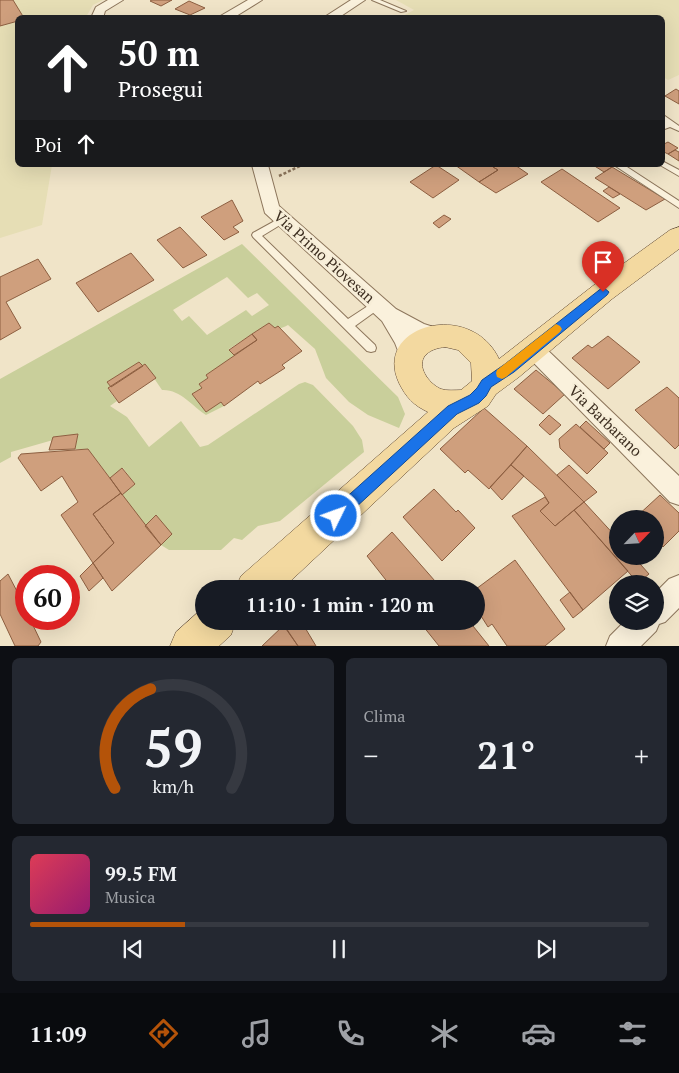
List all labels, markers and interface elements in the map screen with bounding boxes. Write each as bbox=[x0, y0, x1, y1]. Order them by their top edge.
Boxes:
text: 50 m bbox=[118, 30, 199, 76]
icon: ahead bbox=[35, 35, 100, 100]
text: Prosegui bbox=[118, 74, 203, 103]
icon: ahead bbox=[72, 130, 100, 158]
text: Poi bbox=[35, 132, 62, 157]
street label: Via Primo Piovesan bbox=[270, 206, 380, 307]
pin bbox=[582, 241, 624, 292]
icon: arrive bbox=[589, 248, 617, 276]
street label: Via Barbarano bbox=[565, 380, 647, 460]
position arrow bbox=[309, 489, 361, 541]
north arrow bbox=[609, 510, 664, 565]
map controls bbox=[609, 510, 664, 630]
speed limit sign: 60 bbox=[15, 565, 80, 630]
button: layers bbox=[609, 575, 664, 630]
text: 11:10 · 1 min · 120 m bbox=[246, 592, 434, 617]
text: Clima bbox=[364, 705, 405, 727]
text: 59 bbox=[143, 713, 202, 782]
text: 21° bbox=[477, 730, 536, 780]
text: − bbox=[364, 737, 378, 774]
text: + bbox=[634, 737, 649, 774]
text: km/h bbox=[152, 774, 194, 798]
text: 99.5 FM bbox=[105, 861, 177, 886]
text: Musica bbox=[105, 886, 155, 908]
icon: previous bbox=[119, 935, 147, 963]
icon: pause bbox=[325, 935, 353, 963]
icon: next bbox=[532, 935, 560, 963]
icon: directions bbox=[146, 1016, 181, 1051]
icon: music bbox=[239, 1016, 274, 1051]
icon: phone bbox=[333, 1016, 368, 1051]
icon: climate bbox=[427, 1016, 462, 1051]
icon: car bbox=[521, 1016, 556, 1051]
icon: filters bbox=[615, 1016, 650, 1051]
text: 11:09 bbox=[29, 1019, 87, 1048]

